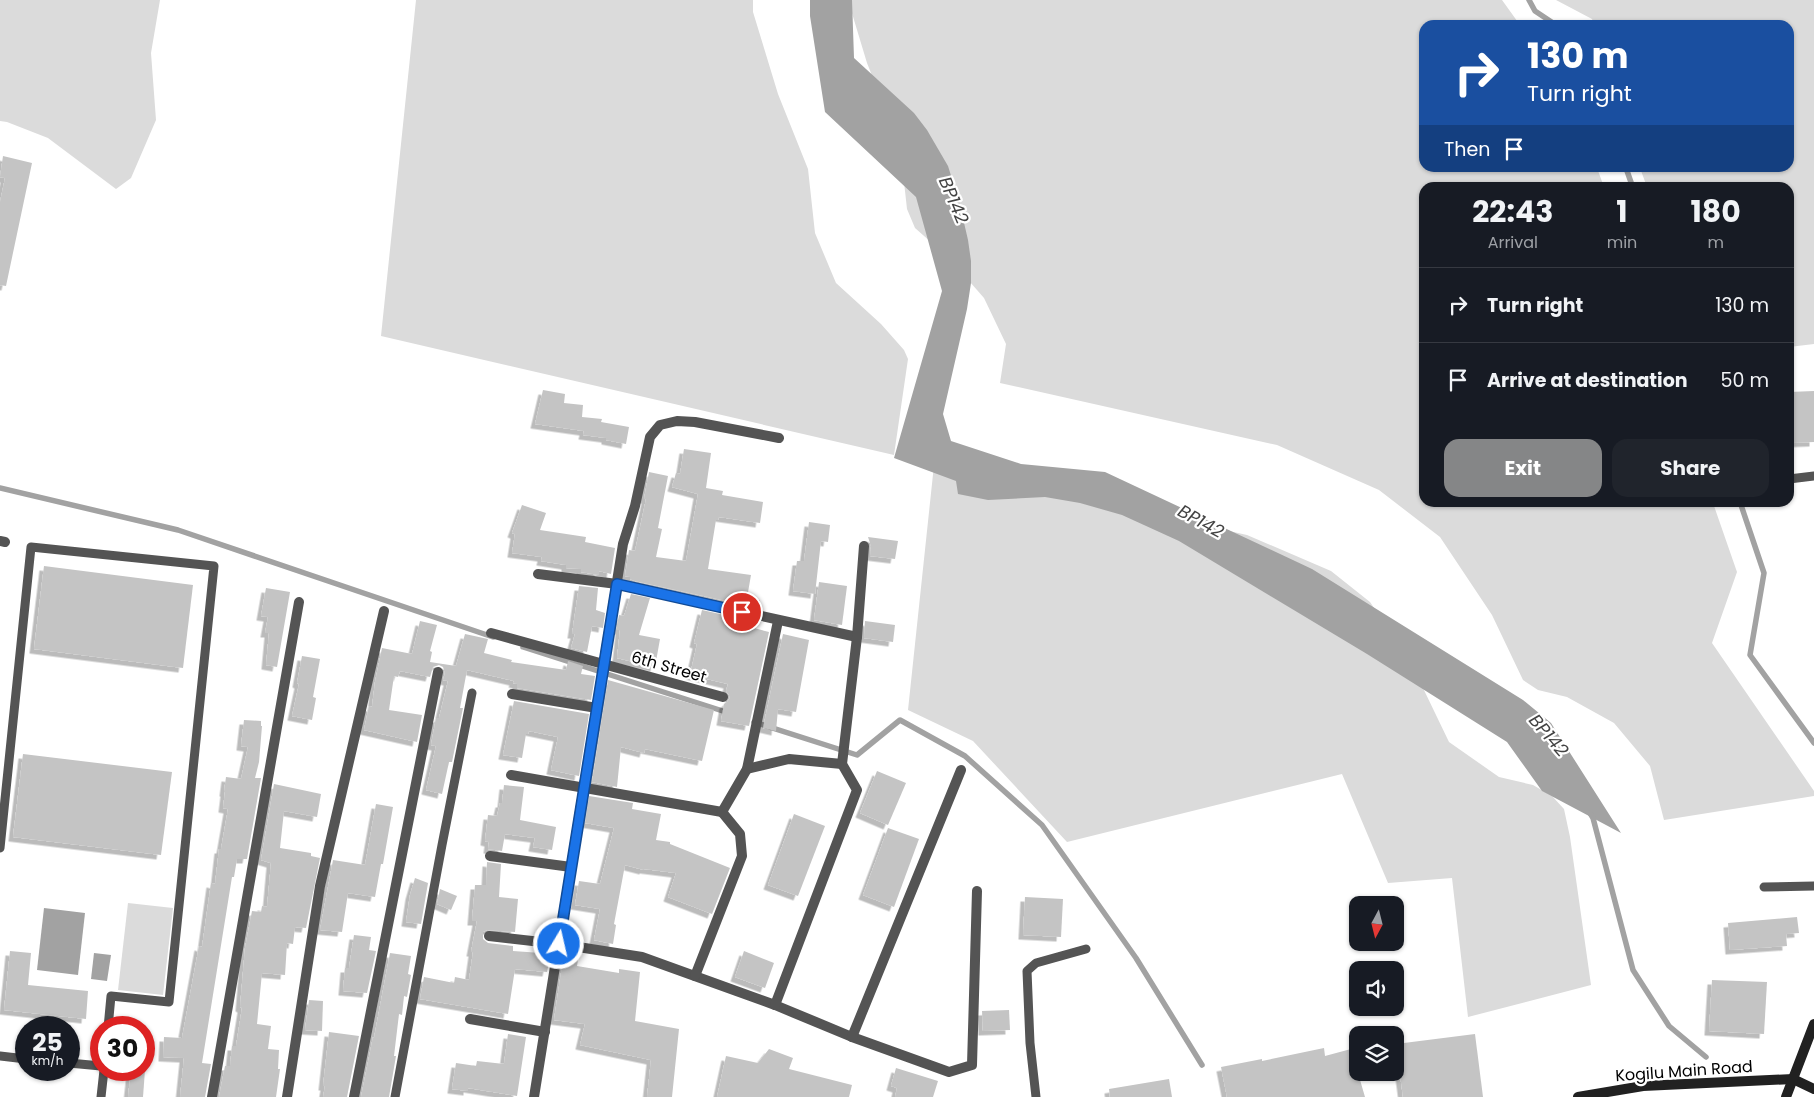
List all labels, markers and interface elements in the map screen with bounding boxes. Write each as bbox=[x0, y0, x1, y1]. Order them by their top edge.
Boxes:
text: 130 m bbox=[1527, 31, 1629, 80]
icon: right bbox=[1444, 40, 1509, 105]
text: Turn right bbox=[1527, 78, 1632, 109]
icon: arrive bbox=[1500, 135, 1528, 163]
text: Then bbox=[1444, 136, 1490, 163]
water label: BP142 bbox=[933, 173, 975, 228]
text: 22:43 bbox=[1472, 190, 1553, 233]
text: 1 bbox=[1616, 190, 1628, 233]
text: 180 bbox=[1691, 190, 1741, 233]
text: Arrival bbox=[1488, 231, 1538, 254]
text: min bbox=[1607, 231, 1637, 254]
text: m bbox=[1707, 231, 1724, 254]
icon: right bbox=[1444, 291, 1472, 319]
text: Turn right bbox=[1487, 292, 1583, 319]
text: 130 m bbox=[1715, 292, 1769, 319]
icon: arrive bbox=[1444, 366, 1472, 394]
text: Arrive at destination bbox=[1487, 367, 1688, 394]
text: 50 m bbox=[1720, 367, 1769, 394]
button: Exit bbox=[1444, 439, 1602, 497]
button: Share bbox=[1612, 439, 1769, 497]
water label: BP142 bbox=[1174, 498, 1229, 544]
pin bbox=[721, 591, 763, 633]
icon: arrive bbox=[728, 598, 756, 626]
street label: 6th Street bbox=[629, 645, 710, 689]
water label: BP142 bbox=[1524, 708, 1575, 762]
north arrow bbox=[1349, 896, 1404, 951]
map controls bbox=[1349, 896, 1404, 1081]
position arrow bbox=[532, 917, 584, 969]
button: sound bbox=[1349, 961, 1404, 1016]
speed limit sign: 30 bbox=[90, 1016, 155, 1081]
text: 25 bbox=[32, 1025, 63, 1060]
button: layers bbox=[1349, 1026, 1404, 1081]
text: km/h bbox=[32, 1052, 63, 1069]
street label: Kogilu Main Road bbox=[1615, 1055, 1753, 1087]

